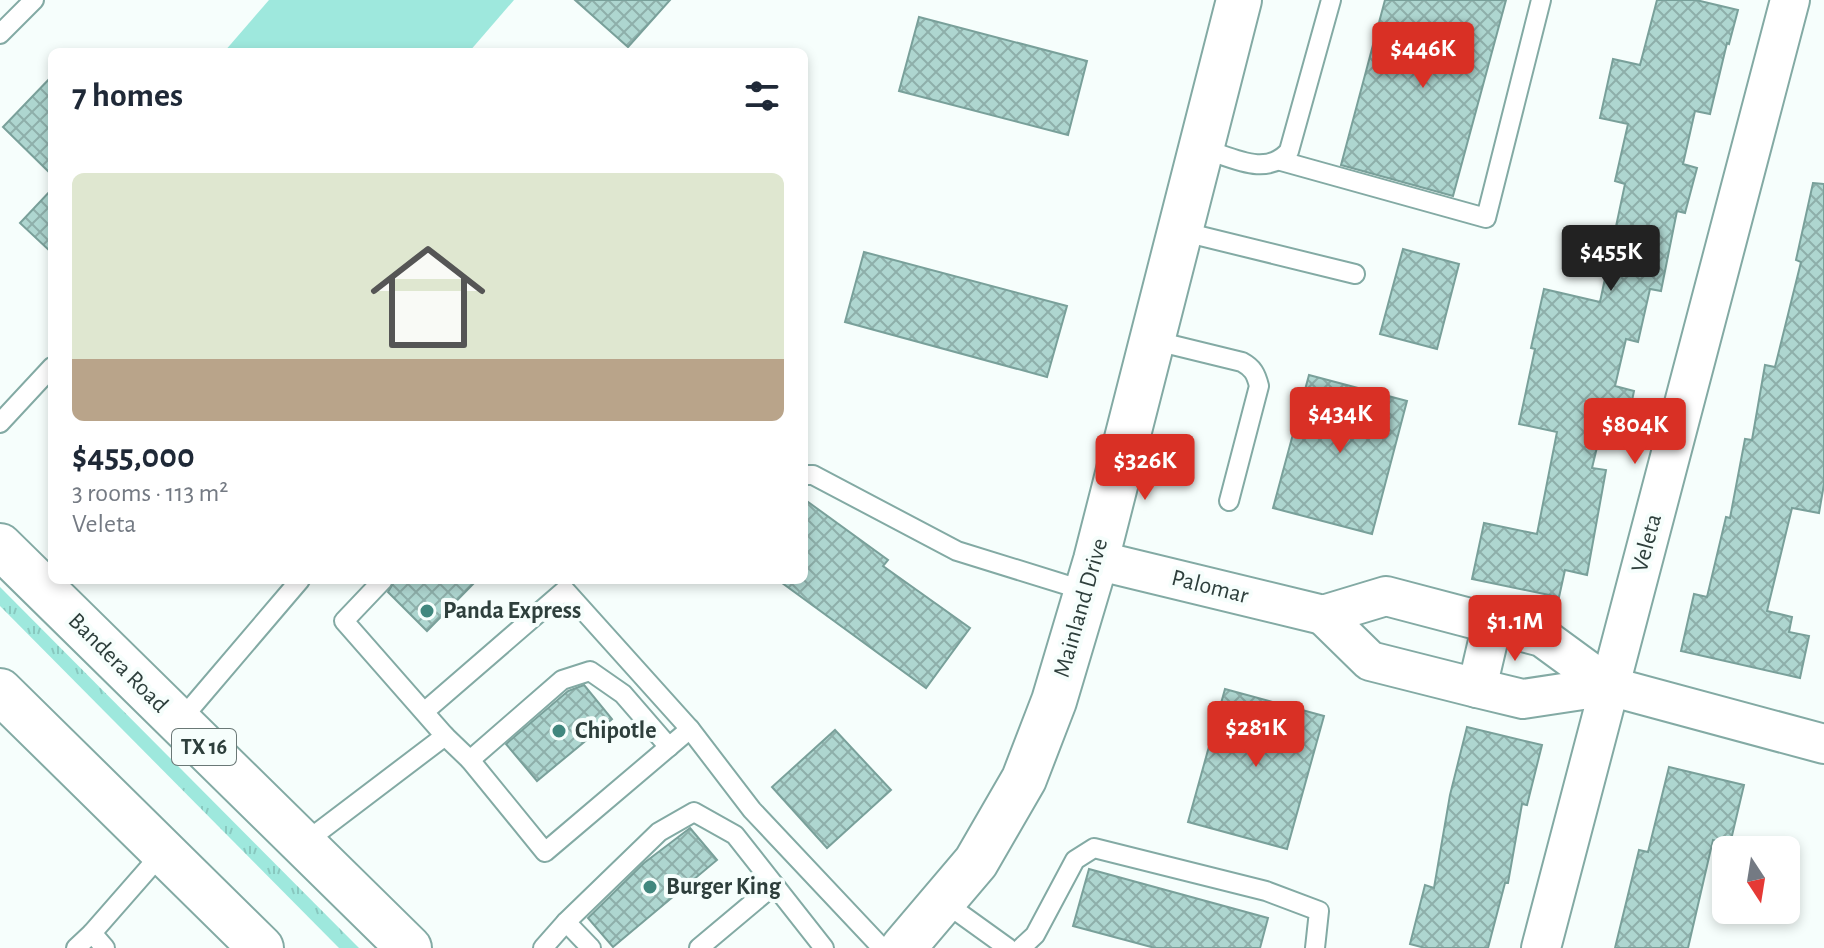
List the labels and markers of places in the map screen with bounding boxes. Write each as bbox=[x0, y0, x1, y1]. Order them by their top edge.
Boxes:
pin: $446K bbox=[1367, 22, 1479, 90]
pin: $455K bbox=[1555, 225, 1667, 293]
pin: $434K bbox=[1284, 387, 1396, 455]
pin: $804K bbox=[1579, 398, 1691, 466]
pin: $326K bbox=[1089, 434, 1201, 502]
pin: $1.1M bbox=[1459, 595, 1571, 663]
place label: Panda Express bbox=[443, 599, 581, 623]
marker: Panda Express bbox=[418, 602, 436, 620]
pin: $281K bbox=[1200, 701, 1312, 769]
place label: Chipotle bbox=[575, 719, 657, 743]
marker: Chipotle bbox=[550, 722, 568, 740]
place label: Burger King bbox=[666, 875, 782, 899]
marker: Burger King bbox=[641, 878, 659, 896]

